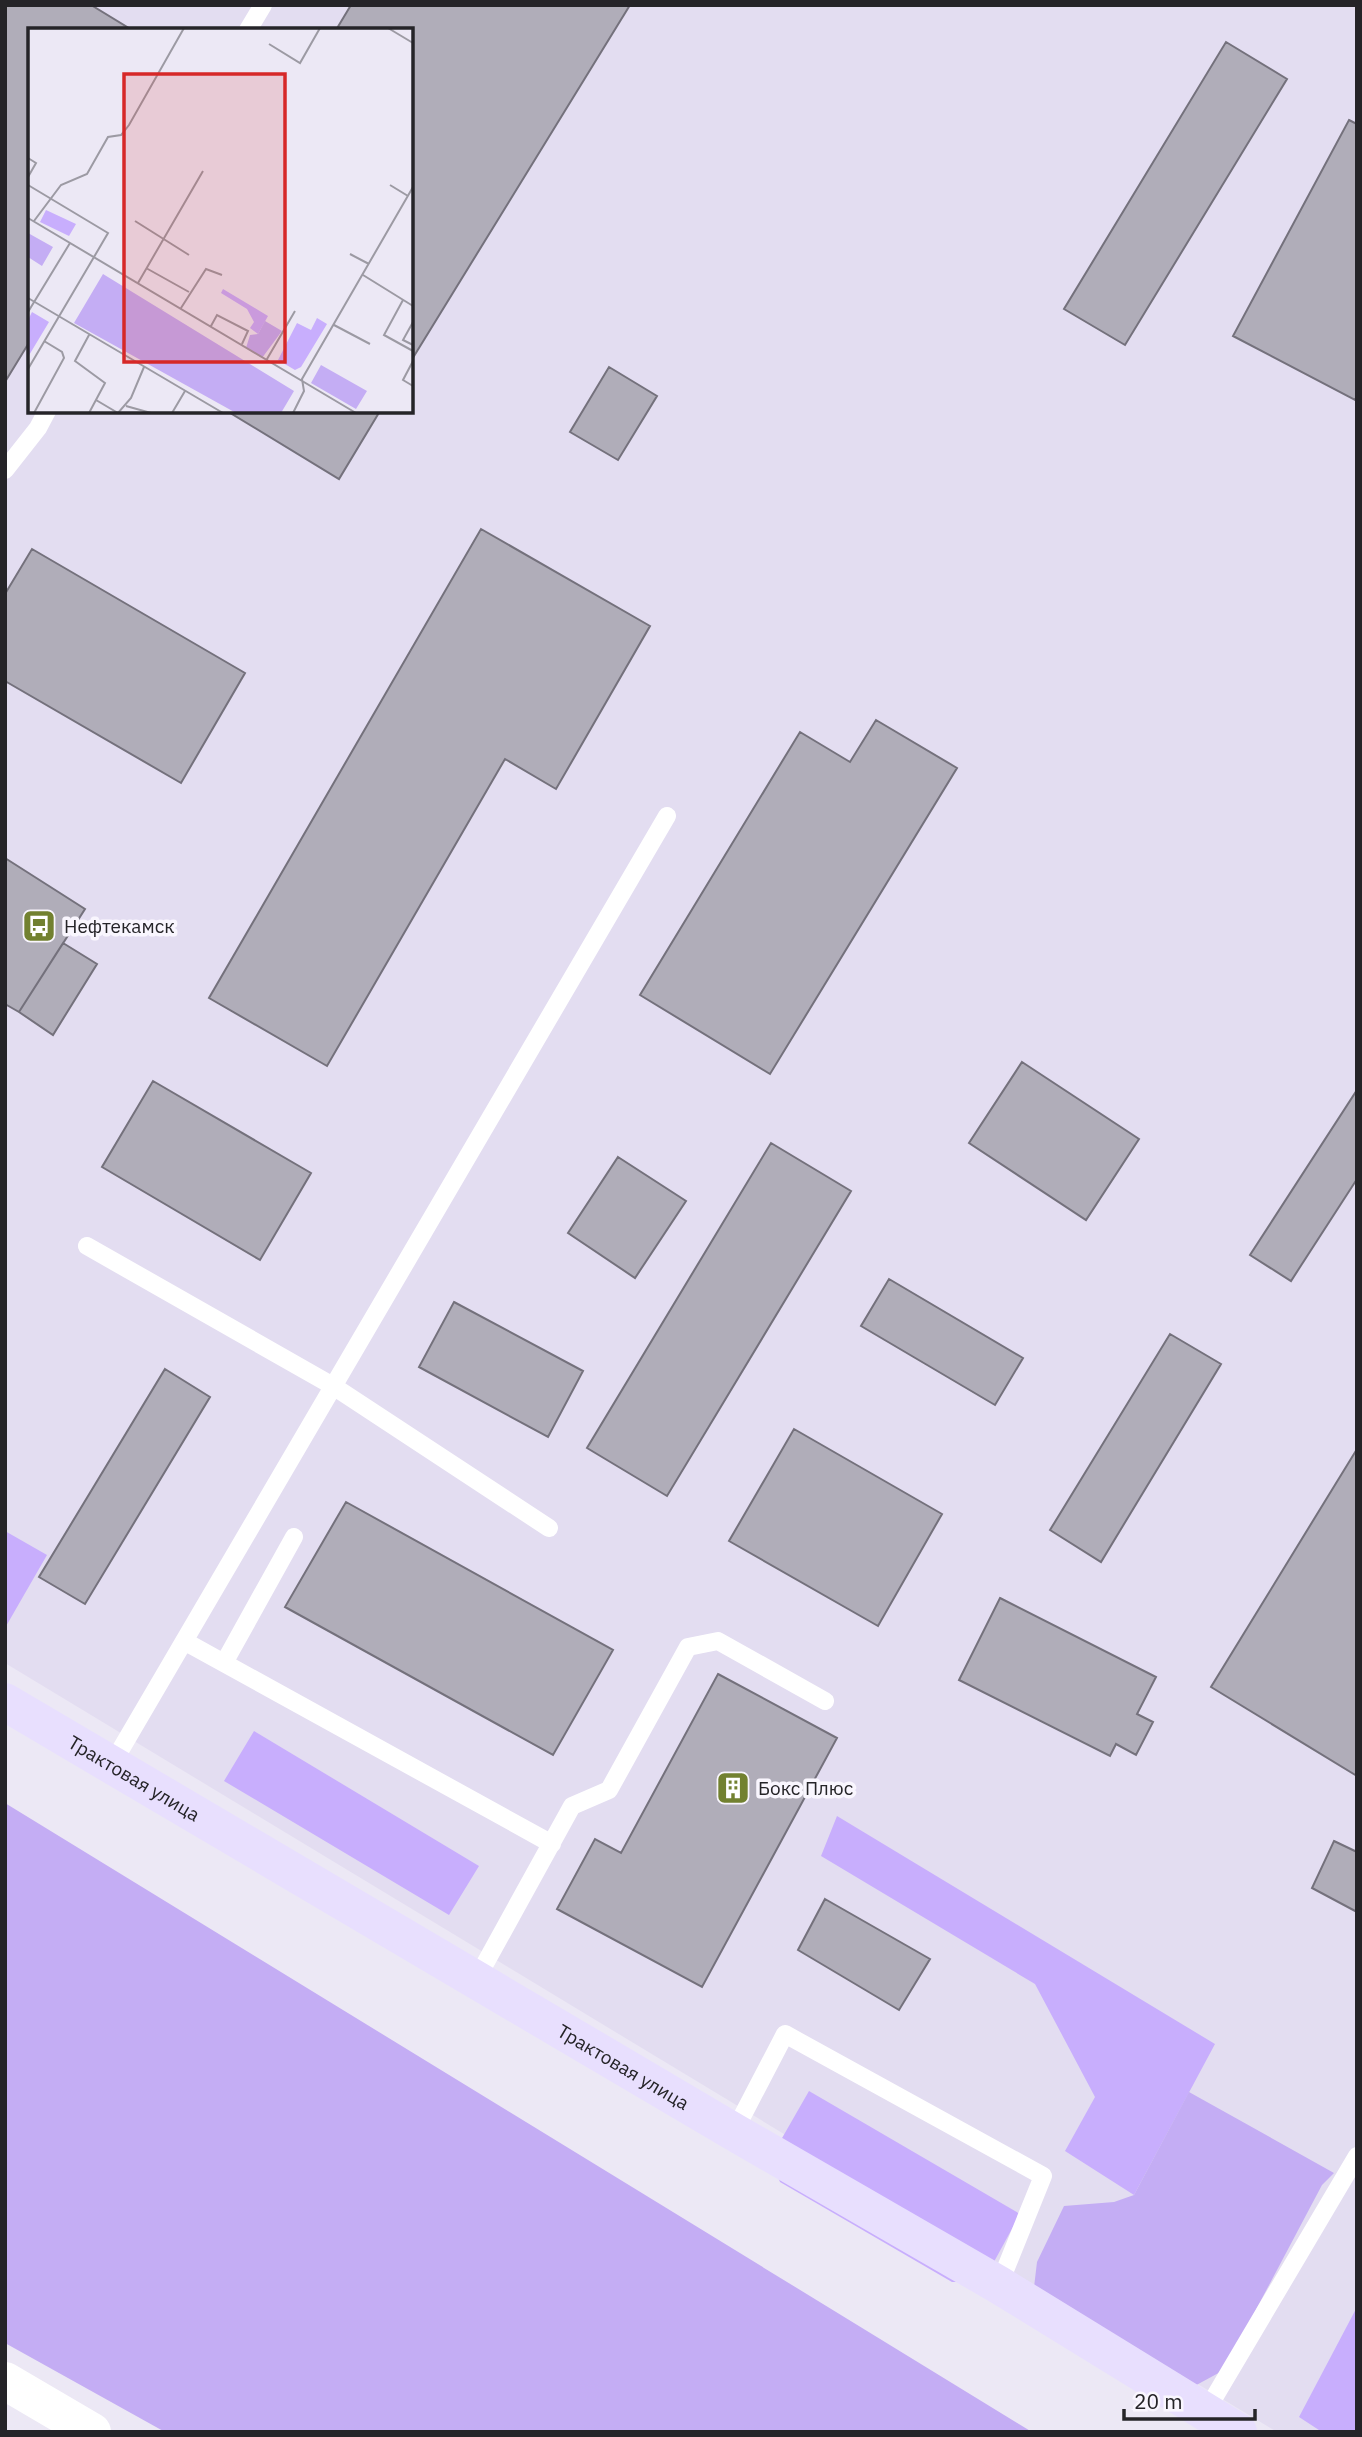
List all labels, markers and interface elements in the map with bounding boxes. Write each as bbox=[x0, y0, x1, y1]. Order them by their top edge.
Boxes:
inset map bbox=[28, 28, 413, 413]
bus stop icon: Нефтекамск bbox=[20, 907, 58, 945]
place label: Нефтекамск bbox=[64, 914, 175, 938]
street label: Трактовая улица bbox=[64, 1730, 204, 1826]
building icon: Бокс Плюс bbox=[714, 1769, 752, 1807]
place label: Бокс Плюс bbox=[758, 1776, 854, 1800]
street label: Трактовая улица bbox=[553, 2019, 694, 2115]
scale bar bbox=[1124, 2378, 1255, 2422]
text: 20 m bbox=[1134, 2387, 1183, 2415]

